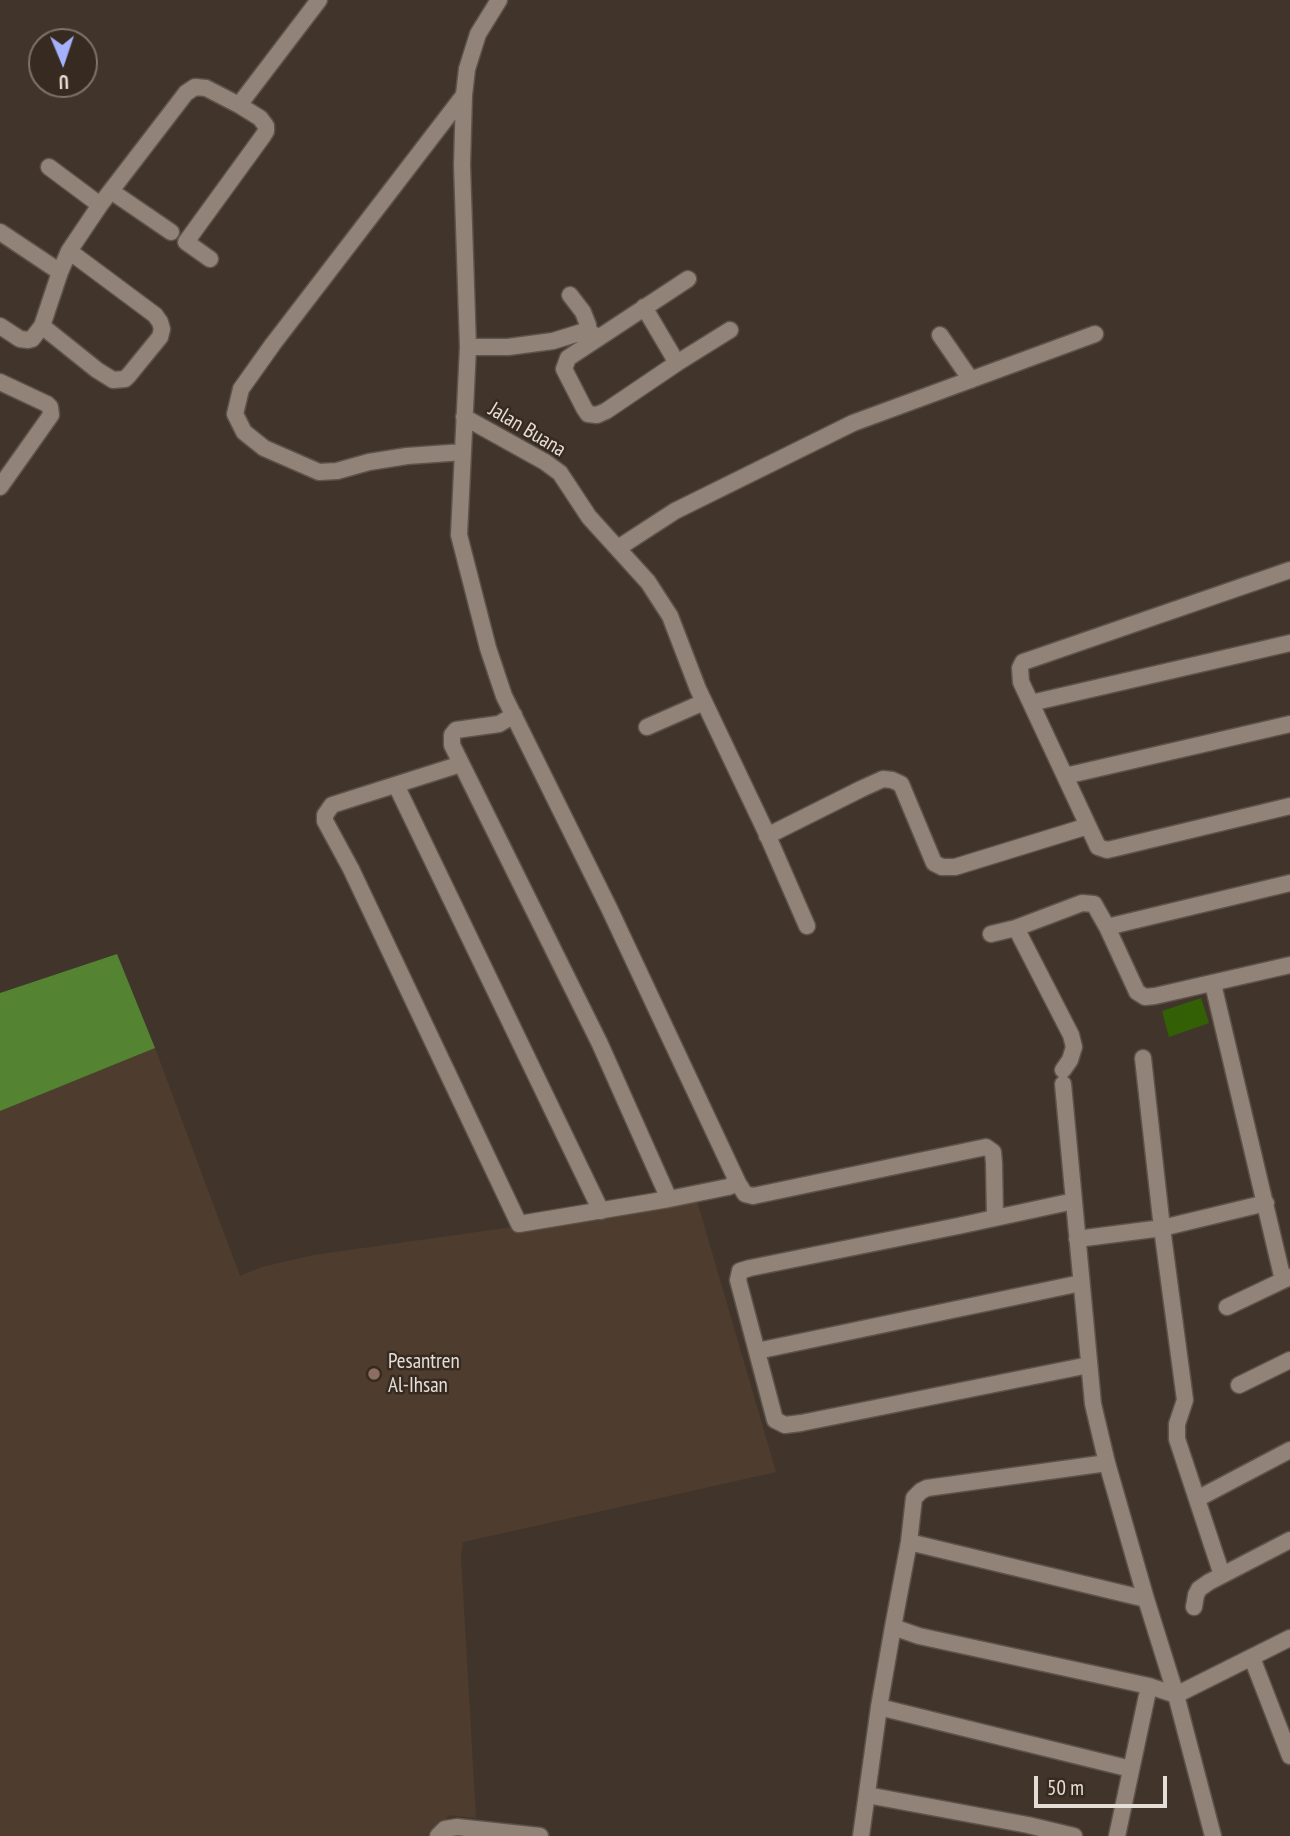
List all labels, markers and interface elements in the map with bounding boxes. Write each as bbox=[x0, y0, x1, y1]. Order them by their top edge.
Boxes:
north arrow bbox=[28, 28, 98, 98]
text: U bbox=[58, 70, 69, 94]
street label: Jalan Buana bbox=[484, 397, 570, 463]
place label: Pesantren Al-Ihsan bbox=[388, 1349, 460, 1399]
marker: Pesantren Al-Ihsan bbox=[366, 1366, 382, 1382]
scale bar bbox=[1038, 1762, 1171, 1806]
text: 50 m bbox=[1047, 1774, 1084, 1801]

